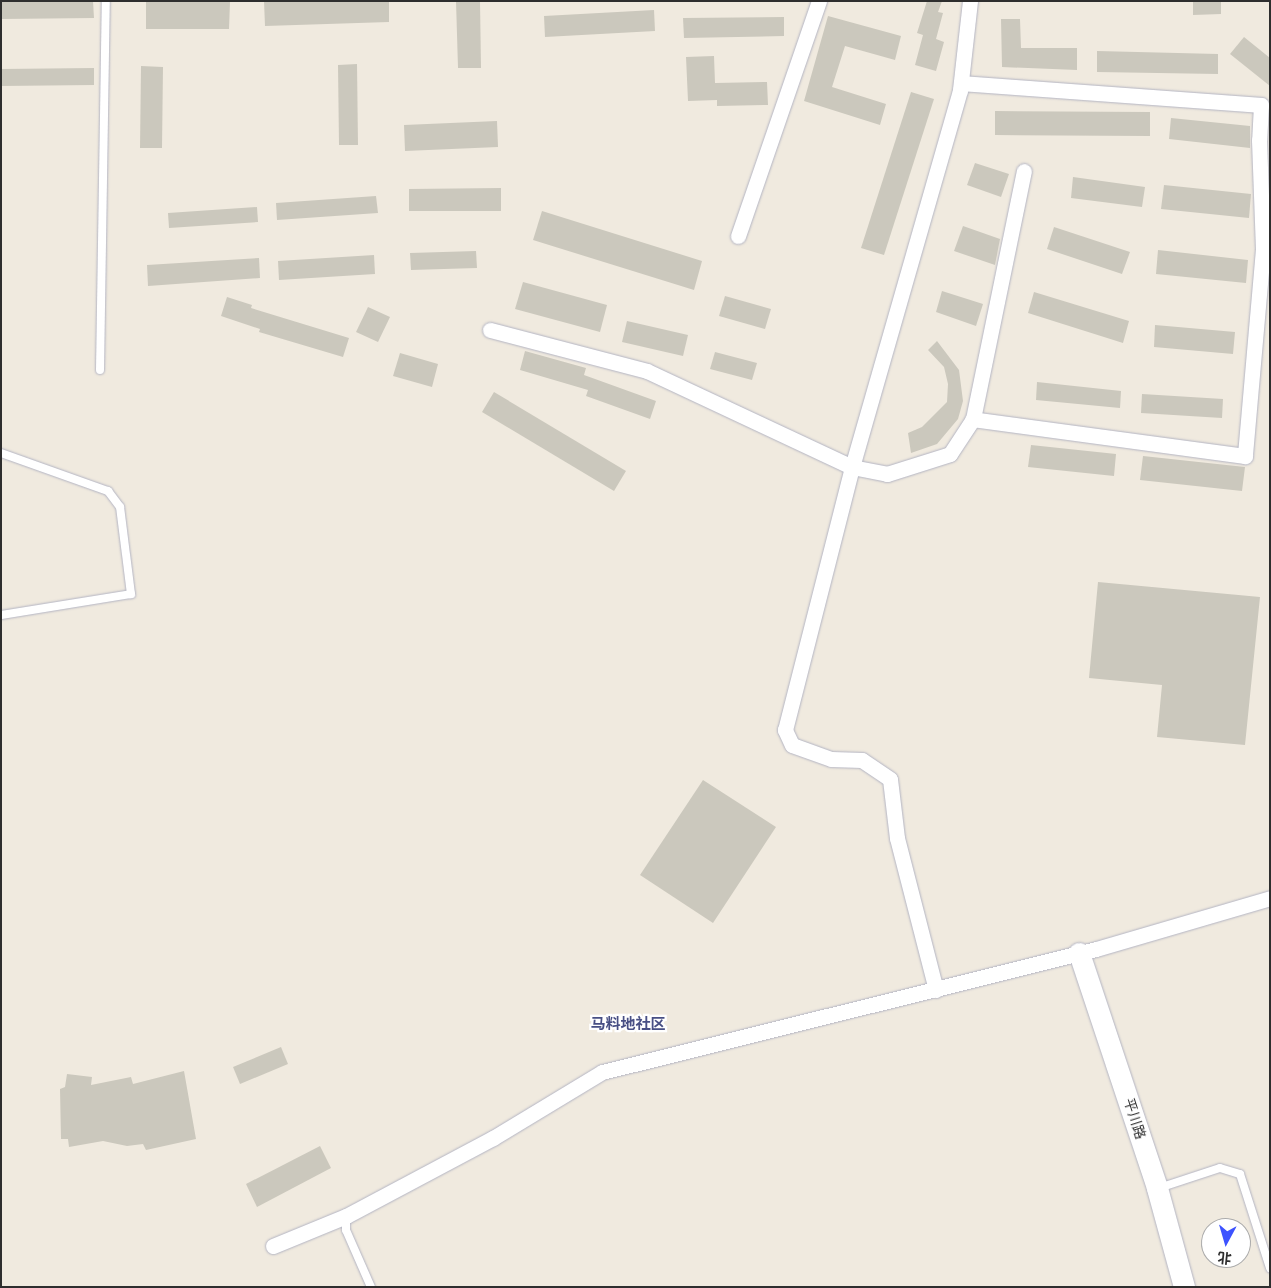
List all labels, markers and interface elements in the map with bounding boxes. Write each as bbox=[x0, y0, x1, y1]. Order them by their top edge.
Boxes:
district label: 马料地社区 bbox=[591, 1016, 665, 1034]
street label: 平川路 bbox=[1120, 1096, 1148, 1142]
north arrow bbox=[1201, 1218, 1251, 1268]
text: 北 bbox=[1217, 1248, 1232, 1267]

